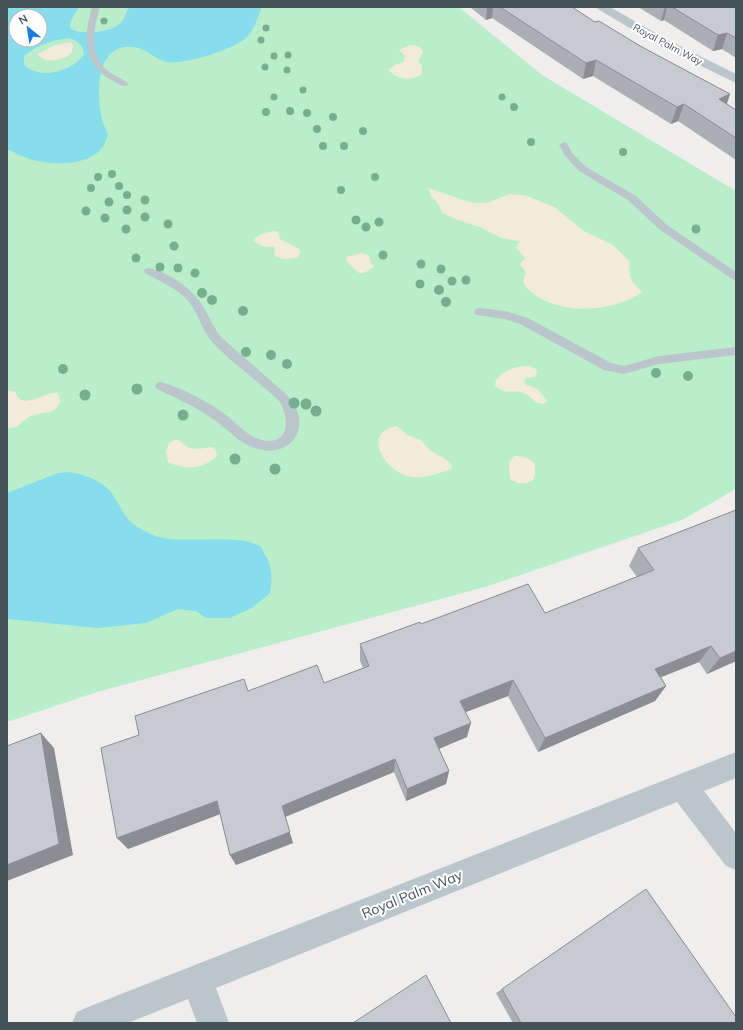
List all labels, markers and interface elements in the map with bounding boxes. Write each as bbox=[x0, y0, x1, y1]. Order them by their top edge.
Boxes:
north arrow bbox=[8, 8, 48, 48]
text: N bbox=[16, 11, 30, 27]
street label: Royal Palm Way bbox=[631, 21, 705, 68]
street label: Royal Palm Way bbox=[359, 865, 466, 922]

